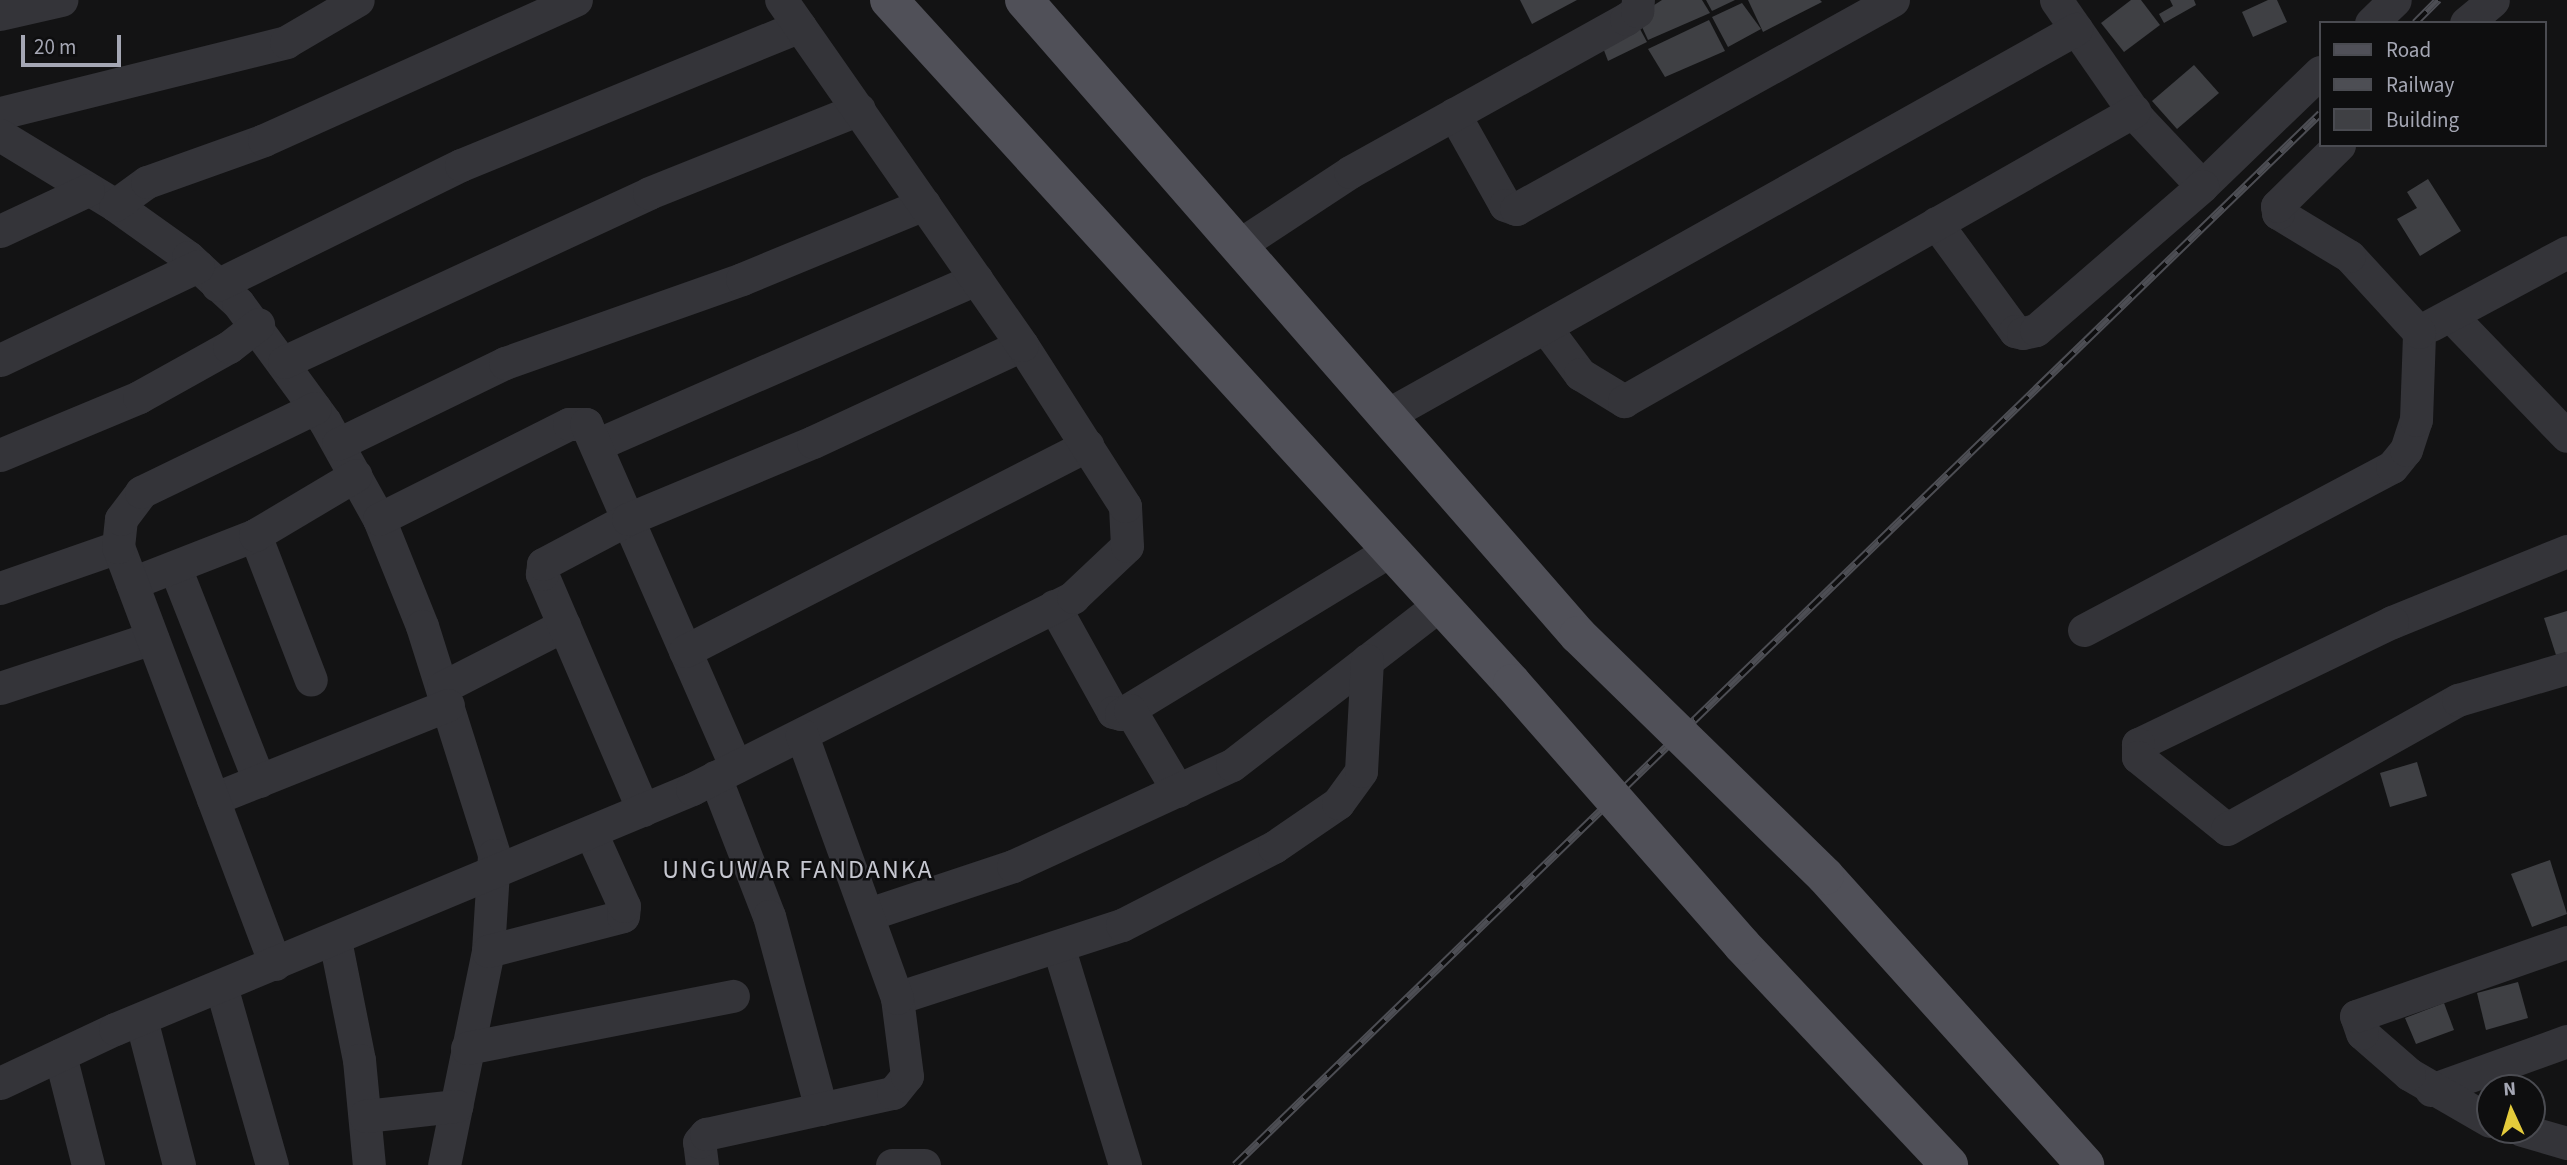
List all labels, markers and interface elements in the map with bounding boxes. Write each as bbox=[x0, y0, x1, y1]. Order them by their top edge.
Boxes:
scale bar bbox=[24, 21, 124, 65]
legend bbox=[2318, 21, 2546, 147]
text: 20 m bbox=[34, 32, 76, 62]
text: Road bbox=[2386, 35, 2431, 65]
text: Railway bbox=[2386, 70, 2454, 100]
text: Building bbox=[2386, 105, 2459, 135]
district label: UNGUWAR FANDANKA bbox=[664, 854, 932, 886]
north arrow bbox=[2476, 1074, 2546, 1144]
text: N bbox=[2502, 1076, 2517, 1103]

